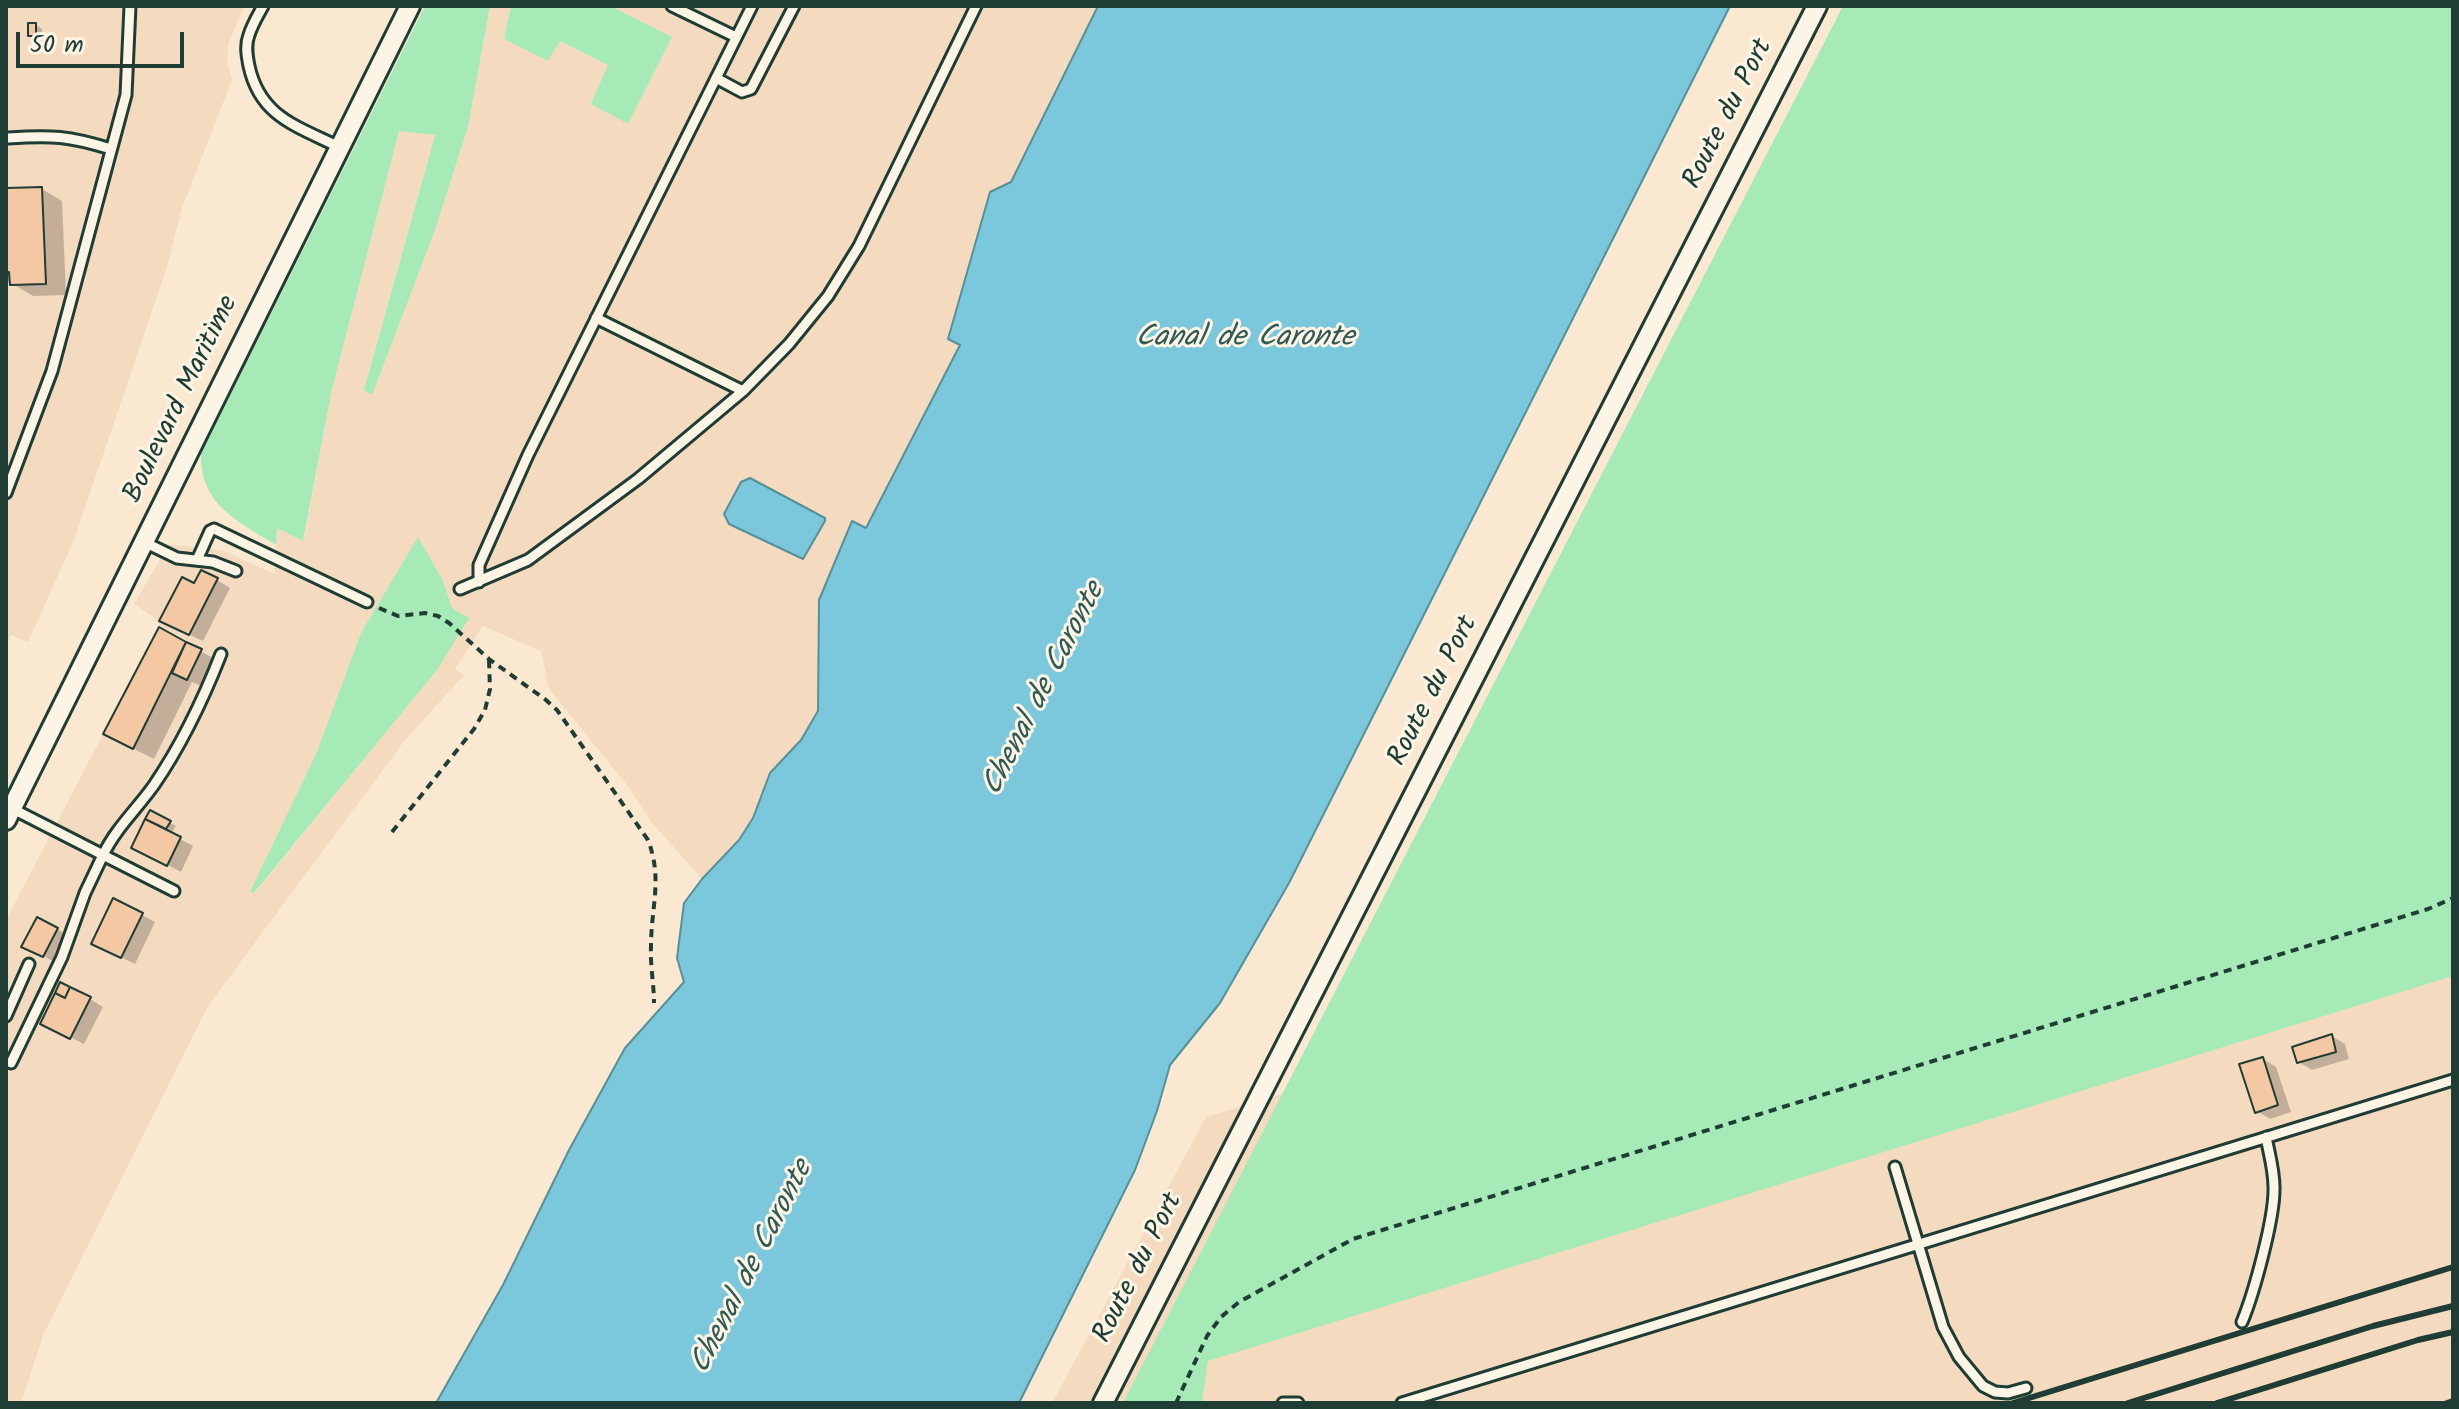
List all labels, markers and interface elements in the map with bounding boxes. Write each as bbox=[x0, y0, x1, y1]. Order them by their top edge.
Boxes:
scale bar bbox=[20, 16, 188, 66]
text: 50 m bbox=[30, 26, 84, 65]
street label: Route du Port bbox=[1678, 34, 1782, 196]
street label: Boulevard Maritime bbox=[118, 291, 248, 509]
water label: Canal de Caronte bbox=[1136, 322, 1354, 358]
water label: Chenal de Caronte bbox=[977, 578, 1115, 802]
street label: Route du Port bbox=[1383, 611, 1487, 773]
water label: Chenal de Caronte bbox=[685, 1156, 823, 1380]
street label: Route du Port bbox=[1088, 1188, 1192, 1350]

